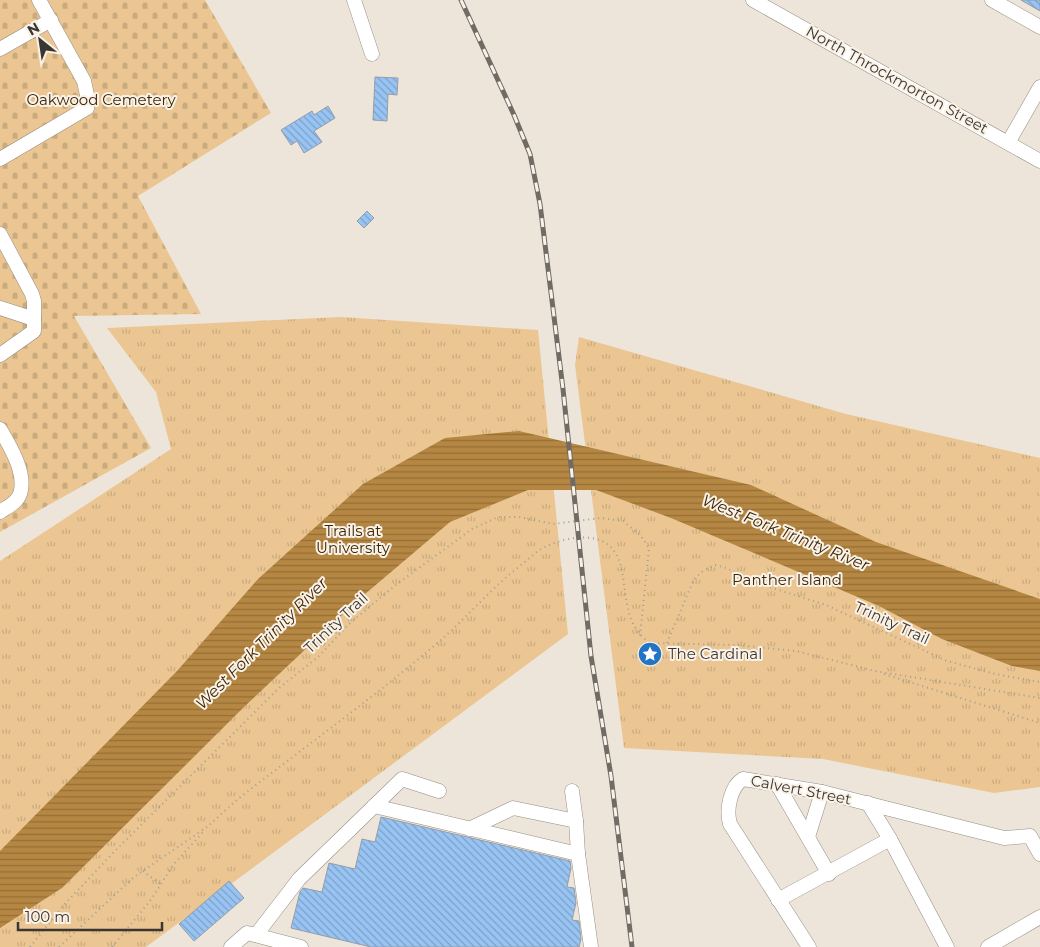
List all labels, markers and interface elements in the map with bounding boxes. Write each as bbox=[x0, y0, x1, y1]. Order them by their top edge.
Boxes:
north arrow bbox=[15, 15, 65, 65]
text: N bbox=[24, 18, 43, 39]
street label: North Throckmorton Street bbox=[803, 21, 992, 138]
park label: Oakwood Cemetery bbox=[26, 90, 176, 109]
water label: West Fork Trinity River bbox=[700, 490, 873, 575]
park label: Trails at University bbox=[316, 521, 391, 557]
park label: Panther Island bbox=[732, 570, 842, 589]
water label: West Fork Trinity River bbox=[192, 573, 332, 713]
street label: Trinity Trail bbox=[300, 588, 372, 657]
street label: Trinity Trail bbox=[852, 597, 933, 648]
place icon: The Cardinal bbox=[637, 641, 663, 667]
place label: The Cardinal bbox=[668, 644, 762, 663]
street label: Calvert Street bbox=[749, 770, 853, 809]
scale bar bbox=[18, 900, 161, 932]
text: 100 m bbox=[25, 907, 70, 926]

